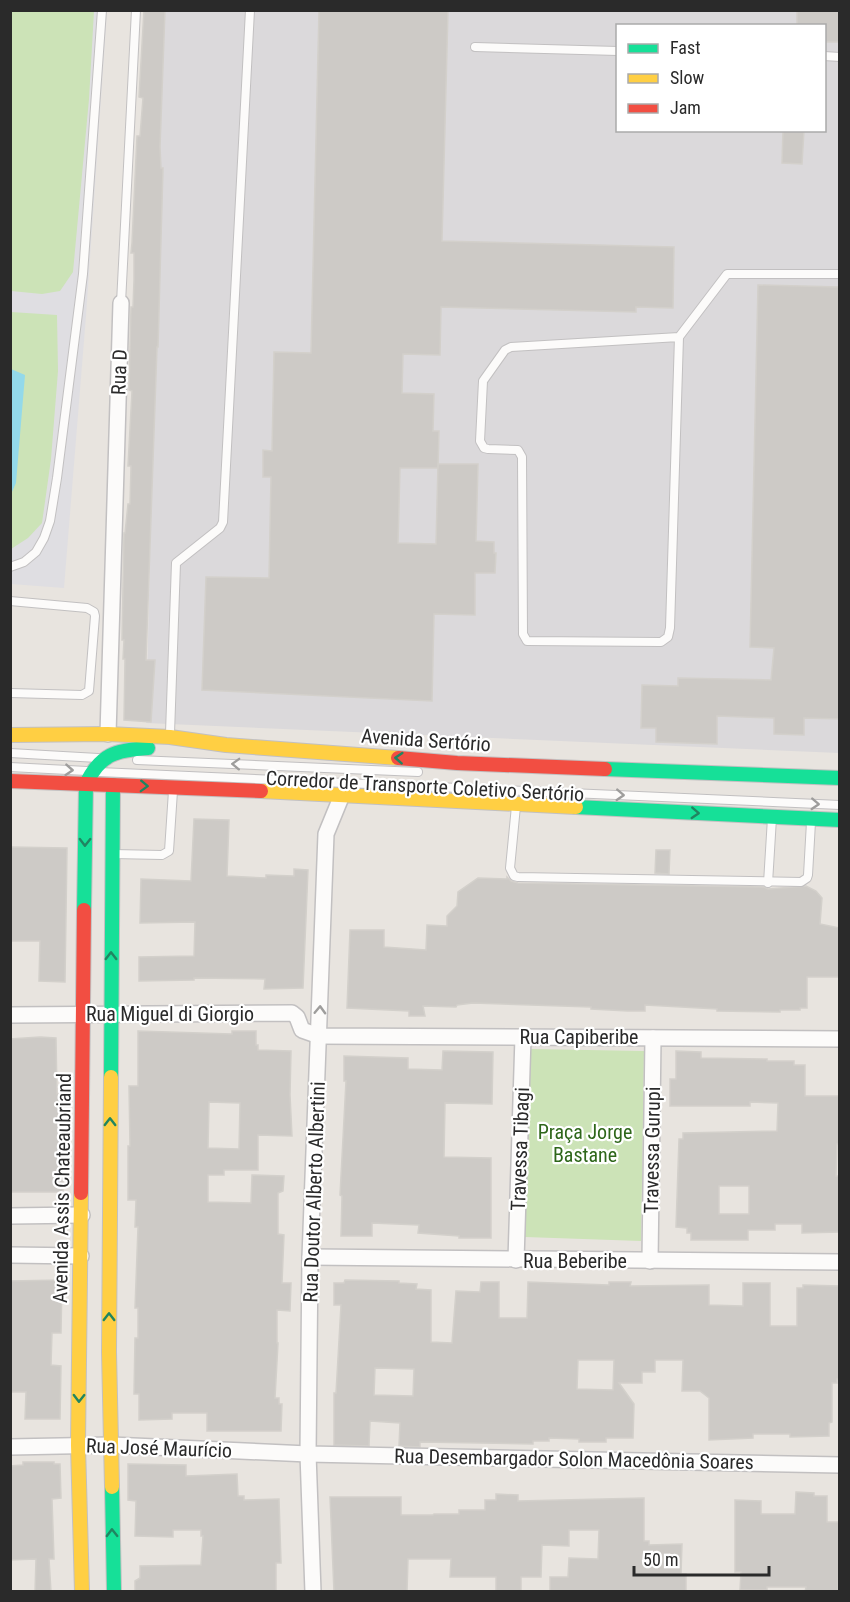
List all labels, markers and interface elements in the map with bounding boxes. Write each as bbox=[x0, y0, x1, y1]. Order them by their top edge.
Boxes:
legend bbox=[616, 24, 826, 132]
text: Fast bbox=[670, 37, 701, 58]
text: Slow bbox=[670, 67, 705, 88]
text: Jam bbox=[670, 97, 701, 118]
street label: Rua D bbox=[106, 349, 132, 395]
street label: Avenida Sertório bbox=[360, 723, 492, 757]
one-way arrow bbox=[394, 752, 403, 765]
one-way arrow bbox=[231, 757, 240, 770]
one-way arrow bbox=[64, 763, 73, 776]
street label: Corredor de Transporte Coletivo Sertório bbox=[265, 766, 585, 806]
one-way arrow bbox=[140, 780, 149, 792]
one-way arrow bbox=[616, 789, 625, 802]
one-way arrow bbox=[811, 798, 820, 811]
one-way arrow bbox=[691, 807, 700, 820]
one-way arrow bbox=[79, 838, 91, 847]
one-way arrow bbox=[104, 952, 117, 961]
street label: Rua Miguel di Giorgio bbox=[86, 1002, 254, 1026]
one-way arrow bbox=[313, 1005, 326, 1014]
street label: Rua Capiberibe bbox=[520, 1025, 638, 1049]
street label: Avenida Assis Chateaubriand bbox=[48, 1073, 76, 1303]
street label: Rua Doutor Alberto Albertini bbox=[298, 1081, 330, 1303]
street label: Travessa Gurupi bbox=[639, 1086, 665, 1214]
street label: Travessa Tibagi bbox=[506, 1087, 534, 1211]
one-way arrow bbox=[104, 1118, 116, 1127]
park label: Praça Jorge Bastane bbox=[538, 1120, 632, 1167]
street label: Rua Beberibe bbox=[523, 1249, 627, 1273]
one-way arrow bbox=[103, 1313, 115, 1322]
one-way arrow bbox=[73, 1394, 85, 1403]
street label: Rua José Maurício bbox=[85, 1433, 233, 1463]
street label: Rua Desembargador Solon Macedônia Soares bbox=[394, 1444, 754, 1474]
one-way arrow bbox=[106, 1529, 119, 1538]
scale bar bbox=[634, 1539, 769, 1577]
text: 50 m bbox=[643, 1549, 678, 1570]

